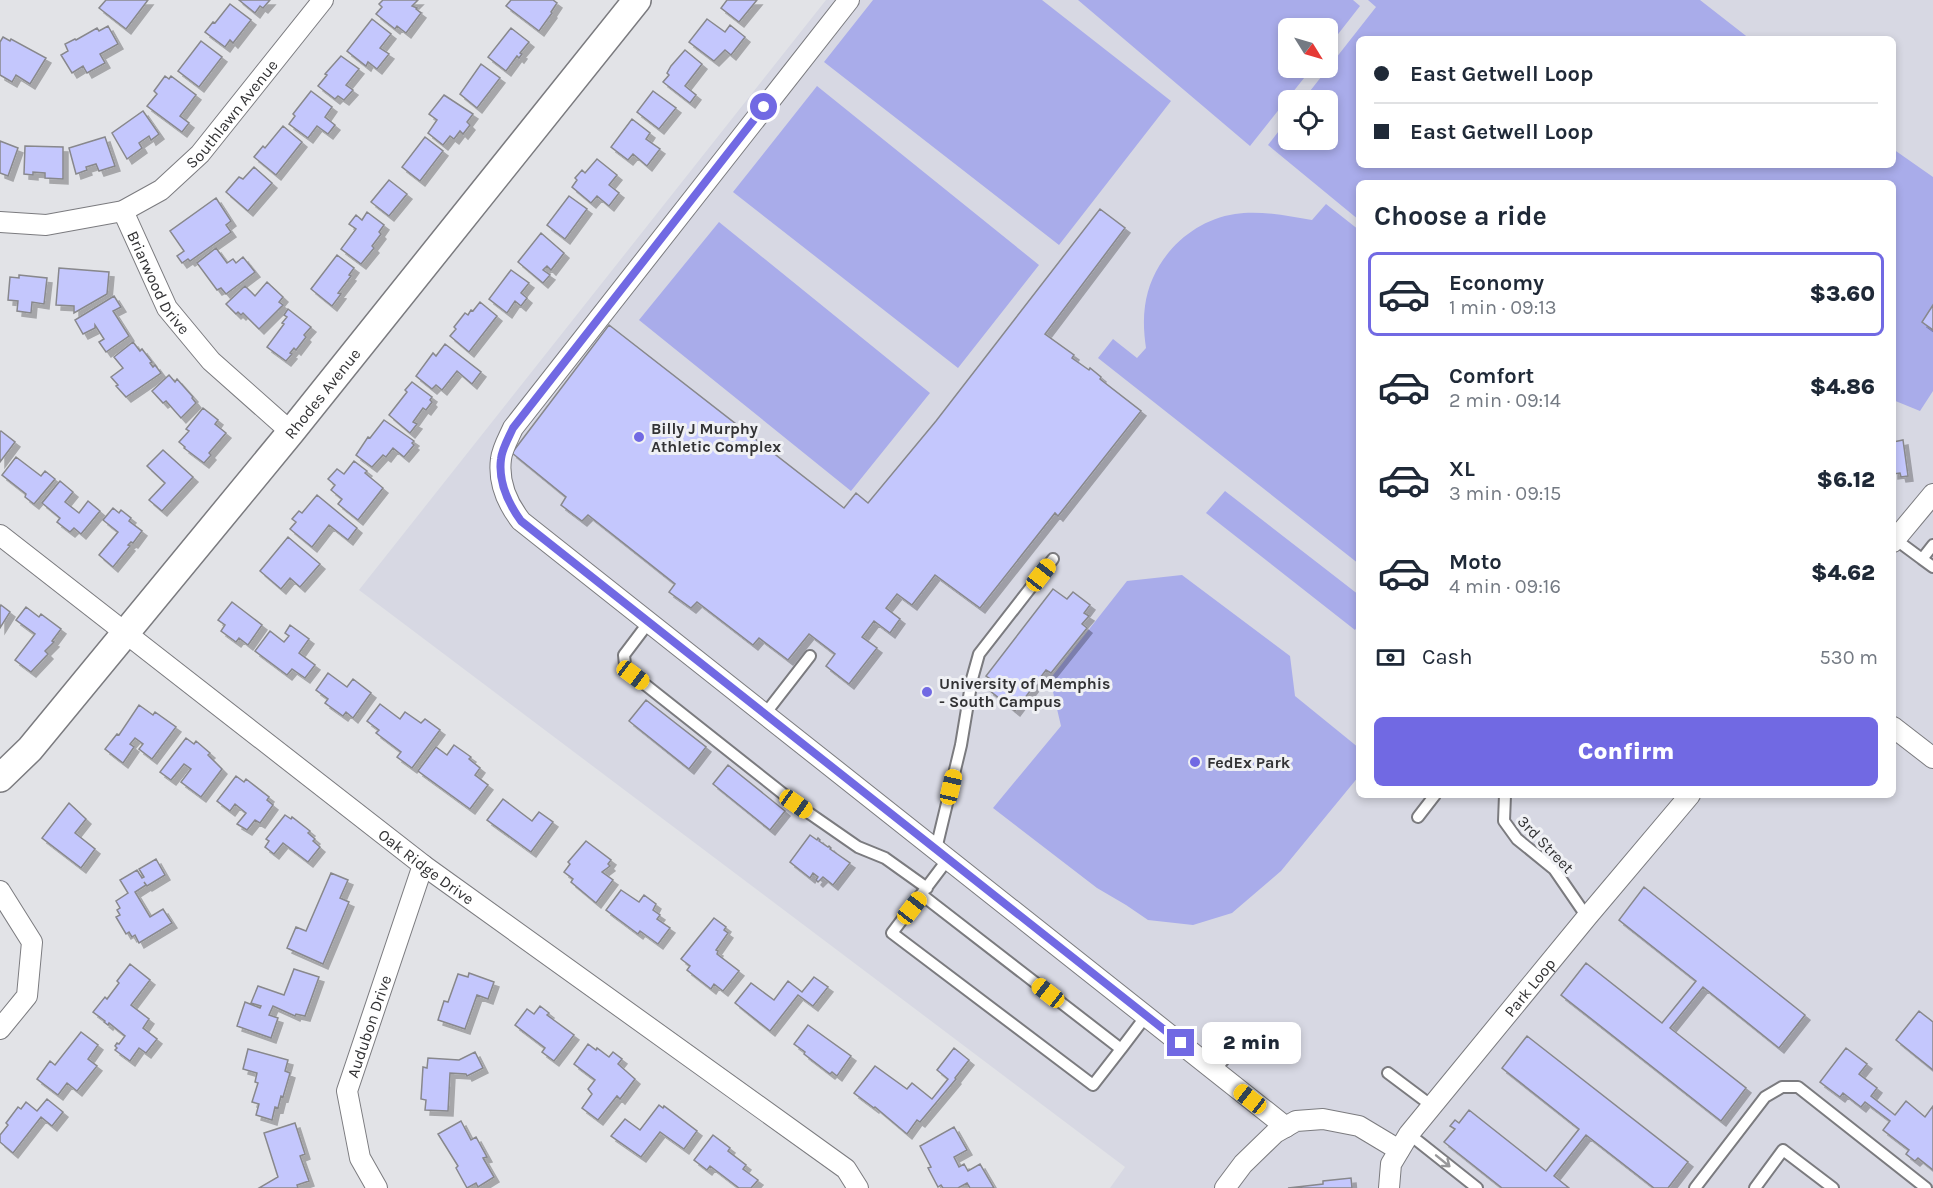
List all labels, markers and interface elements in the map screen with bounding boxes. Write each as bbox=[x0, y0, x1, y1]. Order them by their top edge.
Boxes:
north arrow bbox=[1278, 18, 1338, 78]
map controls bbox=[1278, 18, 1338, 150]
street label: Southlawn Avenue bbox=[182, 56, 282, 172]
text: East Getwell Loop bbox=[1410, 61, 1593, 87]
button: locate bbox=[1278, 90, 1338, 150]
route start bbox=[750, 93, 777, 120]
text: East Getwell Loop bbox=[1410, 119, 1593, 145]
text: Choose a ride bbox=[1374, 200, 1547, 232]
street label: Briarwood Drive bbox=[123, 228, 194, 338]
icon: car bbox=[1377, 267, 1431, 321]
text: Economy bbox=[1449, 270, 1544, 296]
text: $3.60 bbox=[1810, 281, 1875, 307]
text: 1 min · 09:13 bbox=[1449, 296, 1557, 319]
street label: Rhodes Avenue bbox=[280, 344, 364, 443]
icon: car bbox=[1377, 360, 1431, 414]
text: Comfort bbox=[1449, 363, 1534, 389]
text: $4.86 bbox=[1810, 374, 1875, 400]
text: 2 min · 09:14 bbox=[1449, 389, 1561, 412]
place label: Billy J Murphy Athletic Complex bbox=[651, 419, 781, 456]
marker: Billy J Murphy Athletic Complex bbox=[632, 430, 646, 444]
icon: car bbox=[1377, 453, 1431, 507]
text: XL bbox=[1449, 456, 1475, 482]
text: $6.12 bbox=[1816, 467, 1875, 493]
text: 3 min · 09:15 bbox=[1449, 482, 1561, 505]
icon: car bbox=[1377, 546, 1431, 600]
text: Moto bbox=[1449, 549, 1502, 575]
car bbox=[1023, 555, 1059, 595]
text: $4.62 bbox=[1811, 560, 1875, 586]
text: 4 min · 09:16 bbox=[1449, 575, 1561, 598]
icon: cash bbox=[1374, 641, 1407, 674]
text: Cash bbox=[1422, 644, 1472, 670]
text: 530 m bbox=[1820, 646, 1878, 669]
car bbox=[613, 657, 653, 693]
place label: University of Memphis - South Campus bbox=[939, 674, 1110, 711]
marker: University of Memphis - South Campus bbox=[920, 685, 934, 699]
button: Confirm bbox=[1374, 717, 1878, 786]
place label: FedEx Park bbox=[1207, 753, 1291, 772]
marker: FedEx Park bbox=[1188, 755, 1202, 769]
car bbox=[938, 767, 964, 807]
car bbox=[776, 786, 816, 822]
street label: 3rd Street bbox=[1514, 812, 1578, 877]
street label: Oak Ridge Drive bbox=[374, 825, 478, 909]
car bbox=[894, 888, 930, 928]
street label: Park Loop bbox=[1500, 954, 1560, 1021]
street label: Audubon Drive bbox=[343, 973, 395, 1080]
car bbox=[1028, 975, 1068, 1011]
callout: 2 min bbox=[1202, 1022, 1301, 1064]
route end bbox=[1167, 1029, 1194, 1056]
text: 2 min bbox=[1223, 1031, 1280, 1054]
car bbox=[1230, 1081, 1270, 1117]
one-way arrow bbox=[1435, 1154, 1451, 1167]

